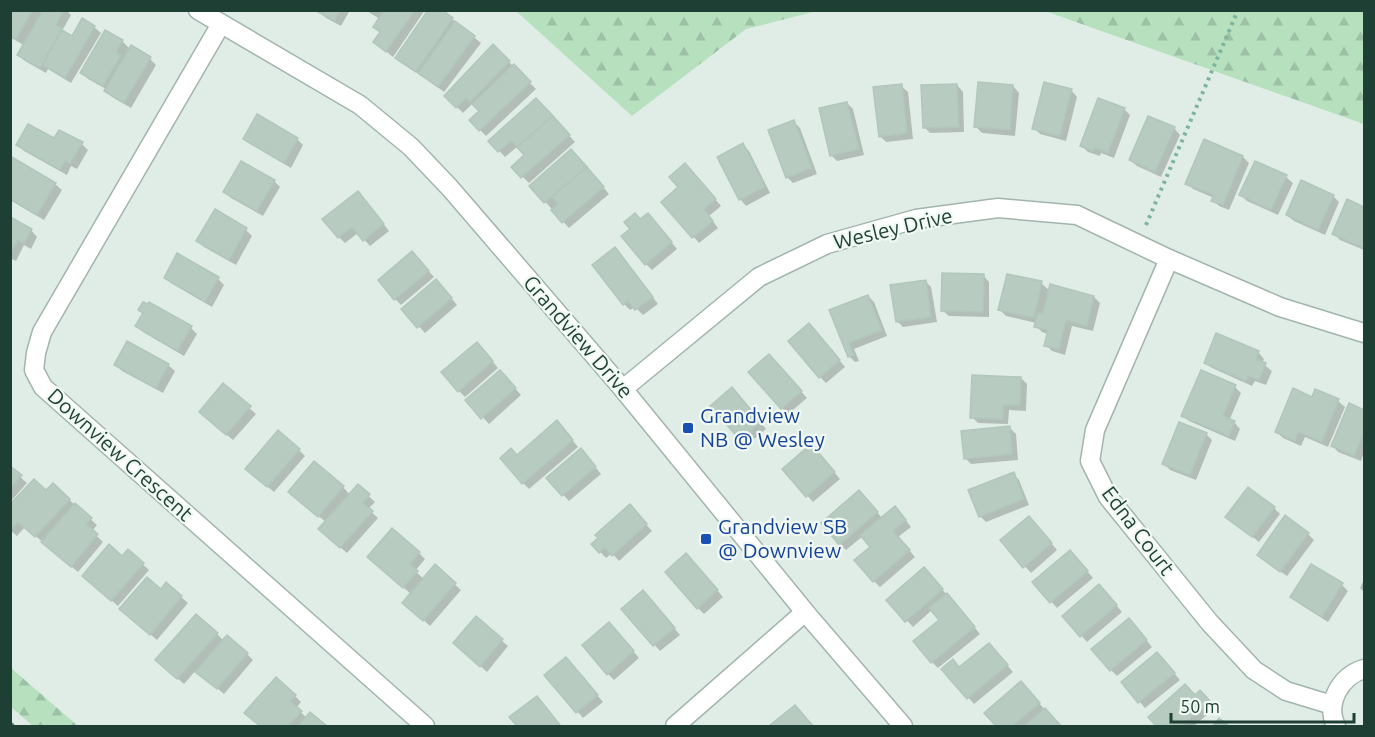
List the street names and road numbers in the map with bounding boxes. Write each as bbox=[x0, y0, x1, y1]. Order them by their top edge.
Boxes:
street label: Wesley Drive bbox=[831, 203, 955, 253]
street label: Grandview Drive bbox=[519, 270, 639, 403]
street label: Downview Crescent bbox=[43, 383, 198, 526]
street label: Edna Court bbox=[1098, 481, 1180, 579]

